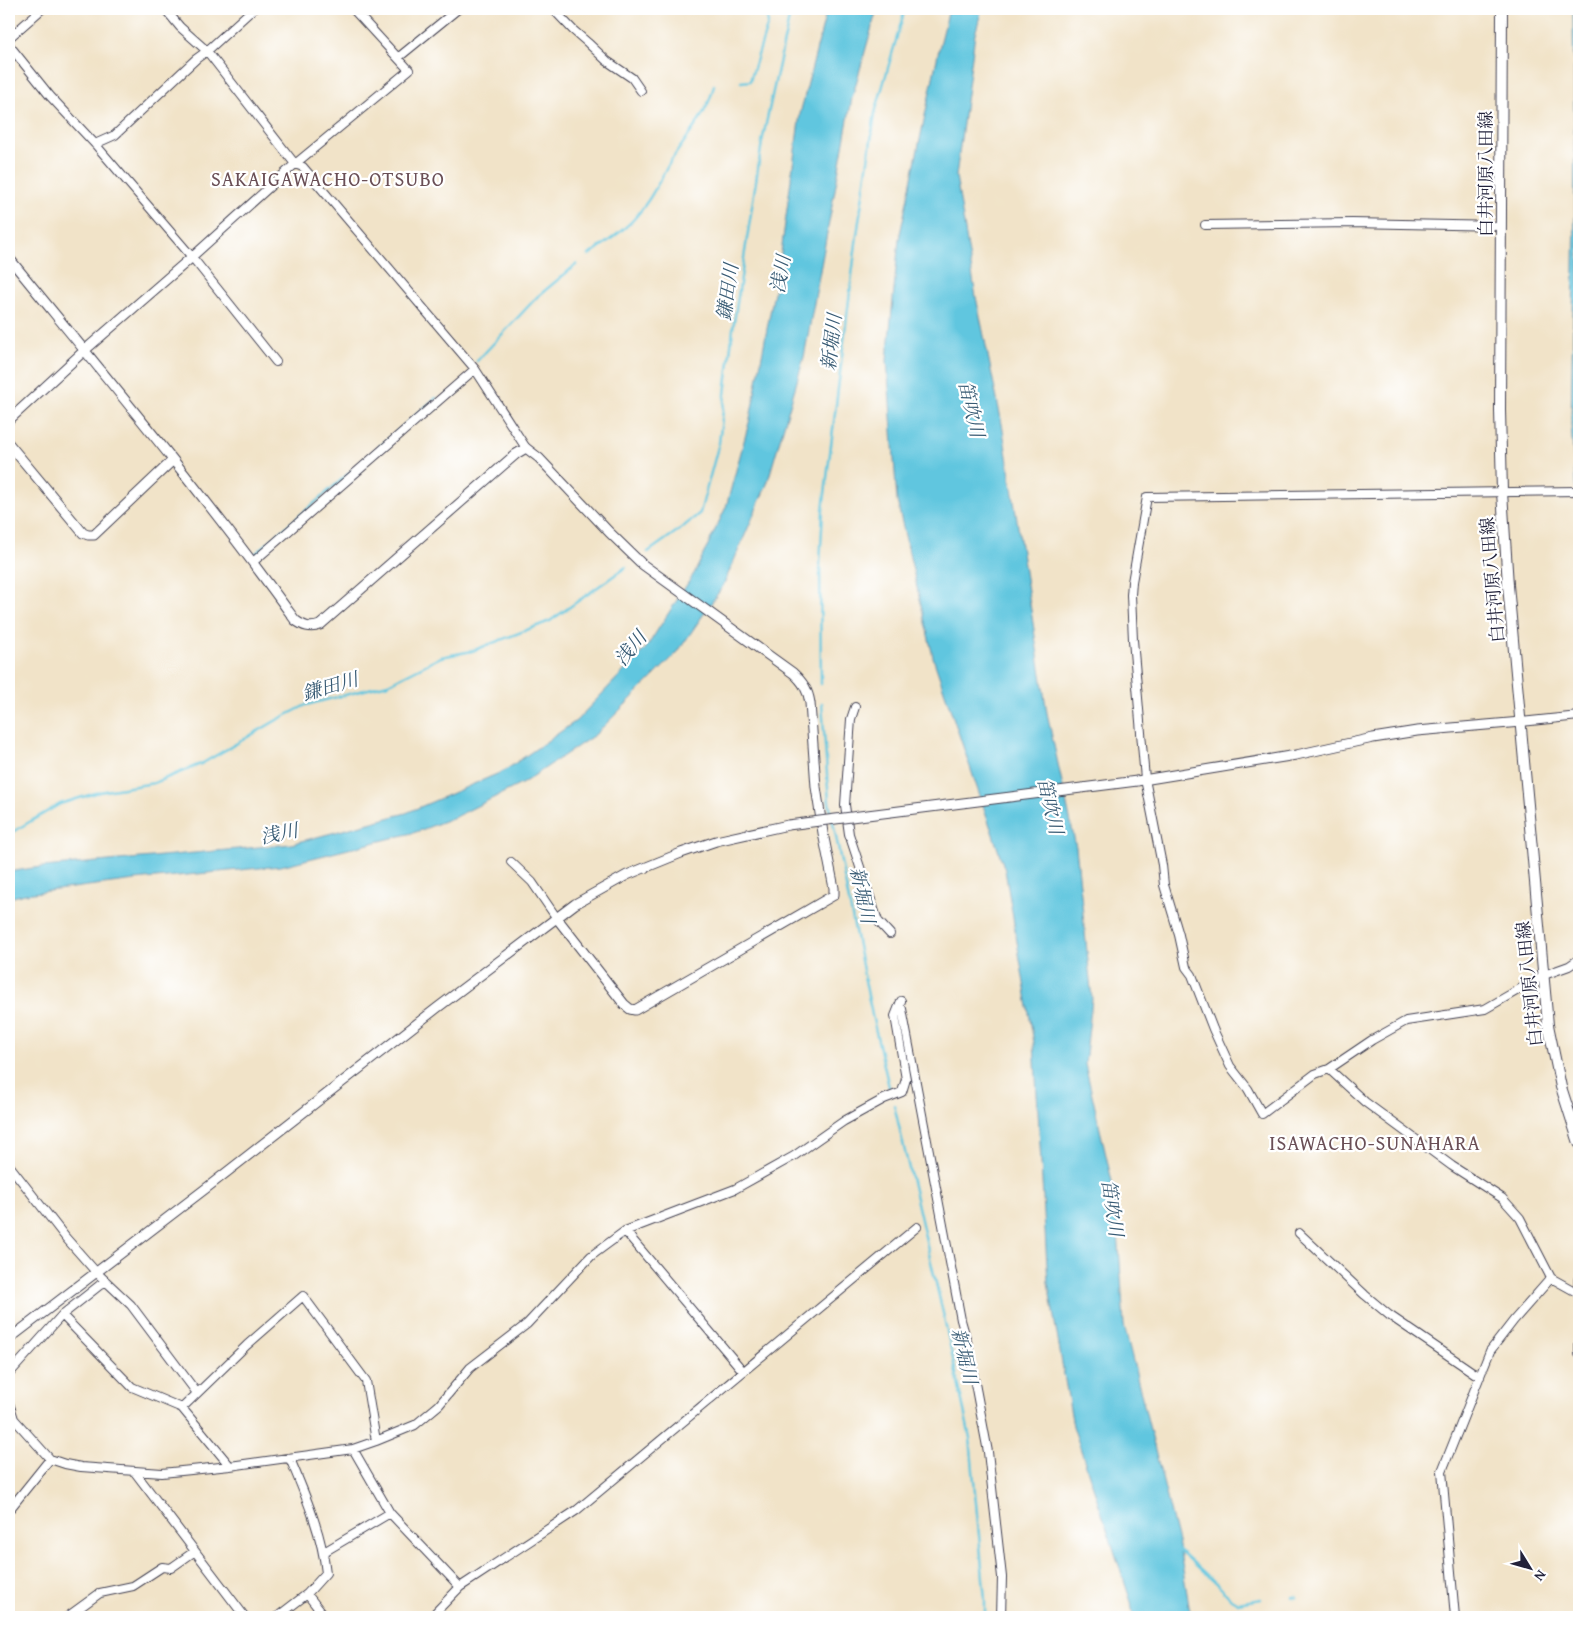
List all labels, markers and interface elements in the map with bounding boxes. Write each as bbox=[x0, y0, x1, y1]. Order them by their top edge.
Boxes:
street label: 白井河原八田線 bbox=[1472, 111, 1499, 237]
district label: SAKAIGAWACHO-OTSUBO bbox=[211, 164, 445, 193]
water label: 浅川 bbox=[763, 251, 797, 295]
water label: 鎌田川 bbox=[709, 260, 745, 322]
water label: 新堀川 bbox=[814, 310, 849, 372]
water label: 笛吹川 bbox=[952, 378, 993, 442]
street label: 白井河原八田線 bbox=[1473, 516, 1511, 644]
water label: 浅川 bbox=[607, 623, 654, 672]
water label: 鎌田川 bbox=[299, 664, 363, 707]
water label: 笛吹川 bbox=[1031, 775, 1072, 839]
water label: 浅川 bbox=[258, 815, 302, 850]
water label: 新堀川 bbox=[843, 864, 883, 928]
street label: 白井河原八田線 bbox=[1509, 920, 1549, 1048]
district label: ISAWACHO-SUNAHARA bbox=[1269, 1128, 1481, 1157]
water label: 笛吹川 bbox=[1095, 1178, 1131, 1240]
water label: 新堀川 bbox=[945, 1325, 986, 1389]
north arrow bbox=[1506, 1544, 1556, 1594]
text: N bbox=[1529, 1566, 1551, 1586]

